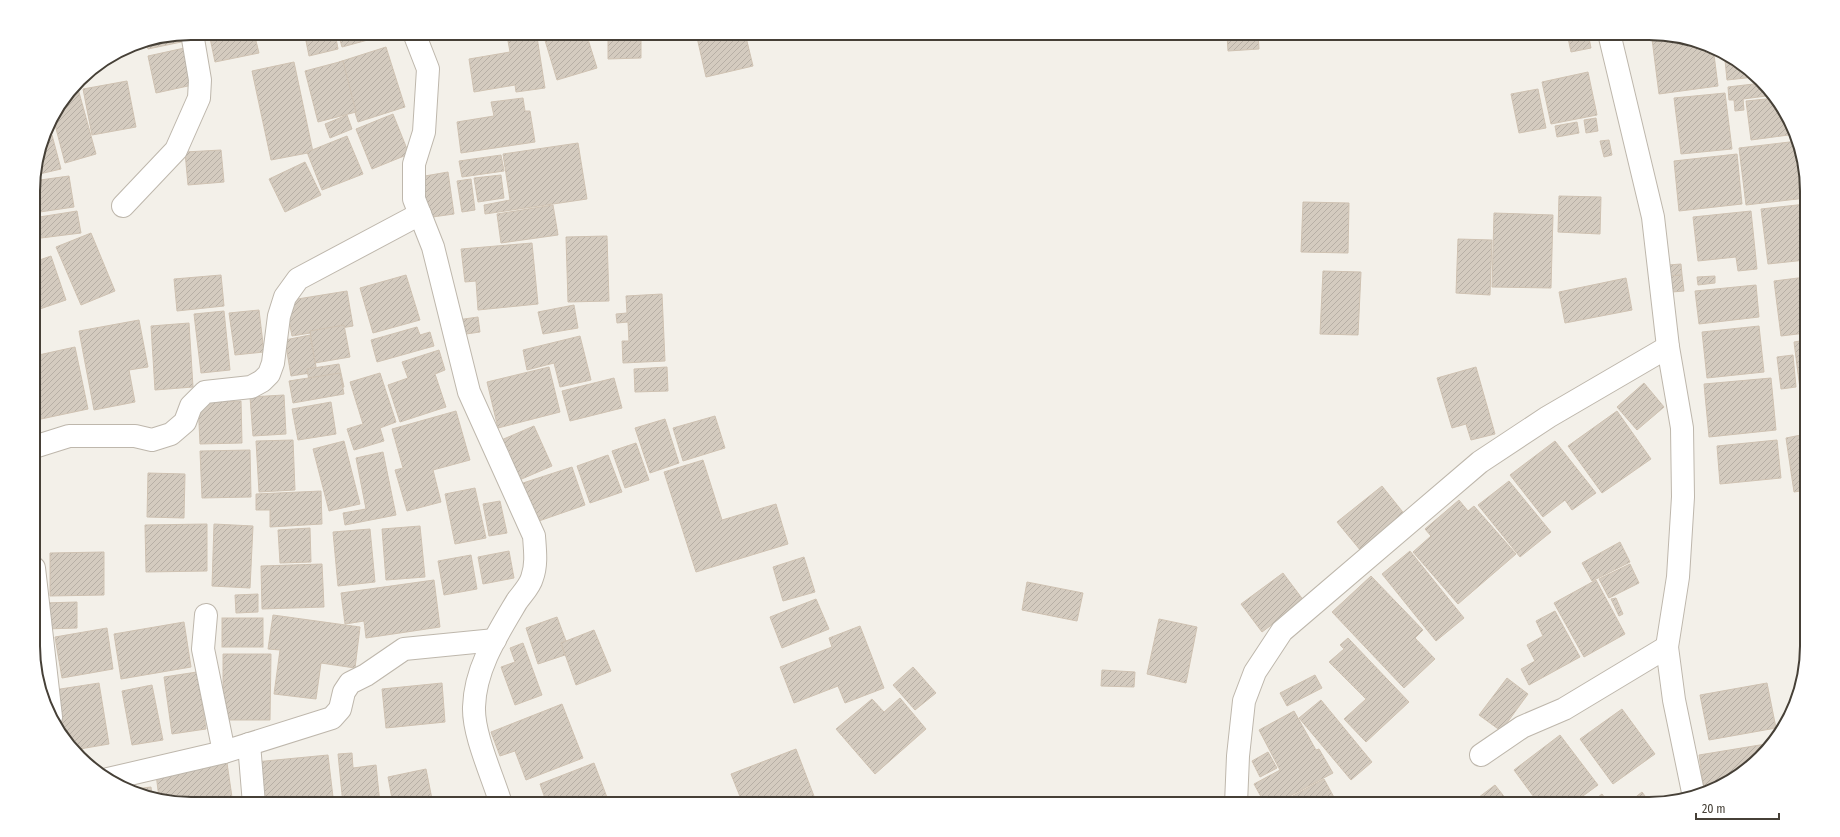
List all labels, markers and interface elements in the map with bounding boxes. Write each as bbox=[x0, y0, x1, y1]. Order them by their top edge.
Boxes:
scale bar bbox=[1696, 795, 1779, 821]
text: 20 m bbox=[1702, 802, 1726, 816]

